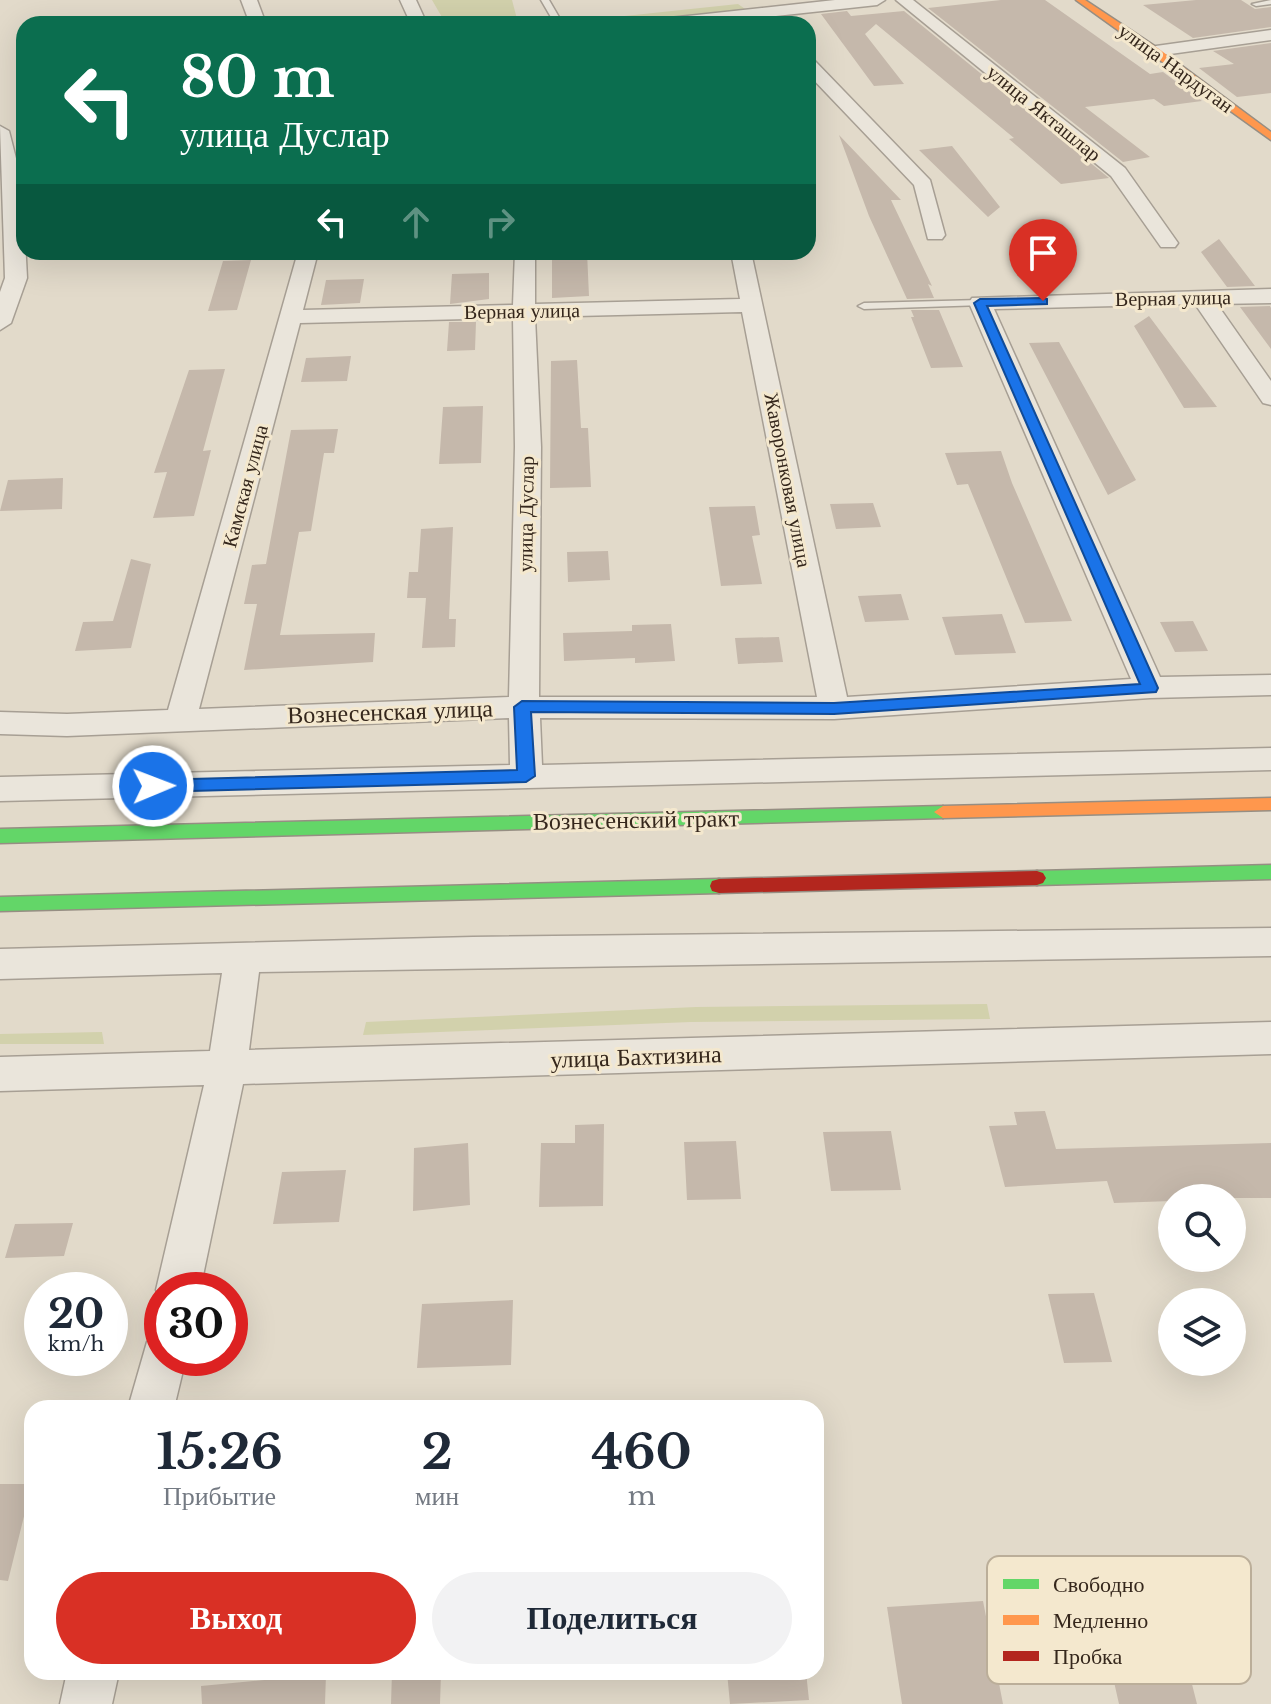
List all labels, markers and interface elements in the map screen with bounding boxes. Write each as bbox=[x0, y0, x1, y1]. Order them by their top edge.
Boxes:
street label: улица Нардуган bbox=[1114, 18, 1238, 118]
text: 80 m bbox=[180, 43, 335, 112]
icon: left bbox=[48, 48, 152, 152]
street label: улица Якташлар bbox=[982, 60, 1106, 166]
text: улица Дуслар bbox=[180, 112, 390, 157]
icon: left bbox=[310, 200, 354, 244]
icon: ahead bbox=[394, 200, 438, 244]
icon: right bbox=[478, 200, 522, 244]
pin bbox=[1009, 219, 1077, 301]
icon: arrive bbox=[1021, 231, 1065, 275]
street label: Верная улица bbox=[1115, 285, 1231, 311]
street label: Верная улица bbox=[464, 298, 580, 324]
street label: Жаворонковая улица bbox=[759, 391, 817, 569]
street label: Камская улица bbox=[217, 422, 273, 550]
street label: улица Дуслар bbox=[513, 456, 539, 572]
street label: Вознесенская улица bbox=[287, 693, 494, 730]
position arrow bbox=[111, 744, 195, 828]
street label: Вознесенский тракт bbox=[533, 803, 740, 836]
street label: улица Бахтизина bbox=[550, 1039, 722, 1074]
map controls bbox=[1158, 1184, 1246, 1376]
button: search bbox=[1158, 1184, 1246, 1272]
speed limit sign: 30 bbox=[144, 1272, 248, 1376]
button: layers bbox=[1158, 1288, 1246, 1376]
text: 20 bbox=[48, 1289, 104, 1339]
text: km/h bbox=[48, 1332, 104, 1356]
text: 15:26 bbox=[156, 1422, 283, 1482]
text: 2 bbox=[422, 1422, 453, 1482]
text: 460 bbox=[591, 1422, 692, 1482]
text: Прибытие bbox=[163, 1480, 276, 1512]
text: мин bbox=[415, 1480, 459, 1512]
text: m bbox=[628, 1480, 656, 1512]
legend bbox=[987, 1556, 1251, 1684]
text: Свободно bbox=[1053, 1571, 1144, 1598]
button: Выход bbox=[56, 1572, 416, 1664]
button: Поделиться bbox=[432, 1572, 792, 1664]
text: Медленно bbox=[1053, 1607, 1148, 1634]
text: Пробка bbox=[1053, 1643, 1122, 1670]

